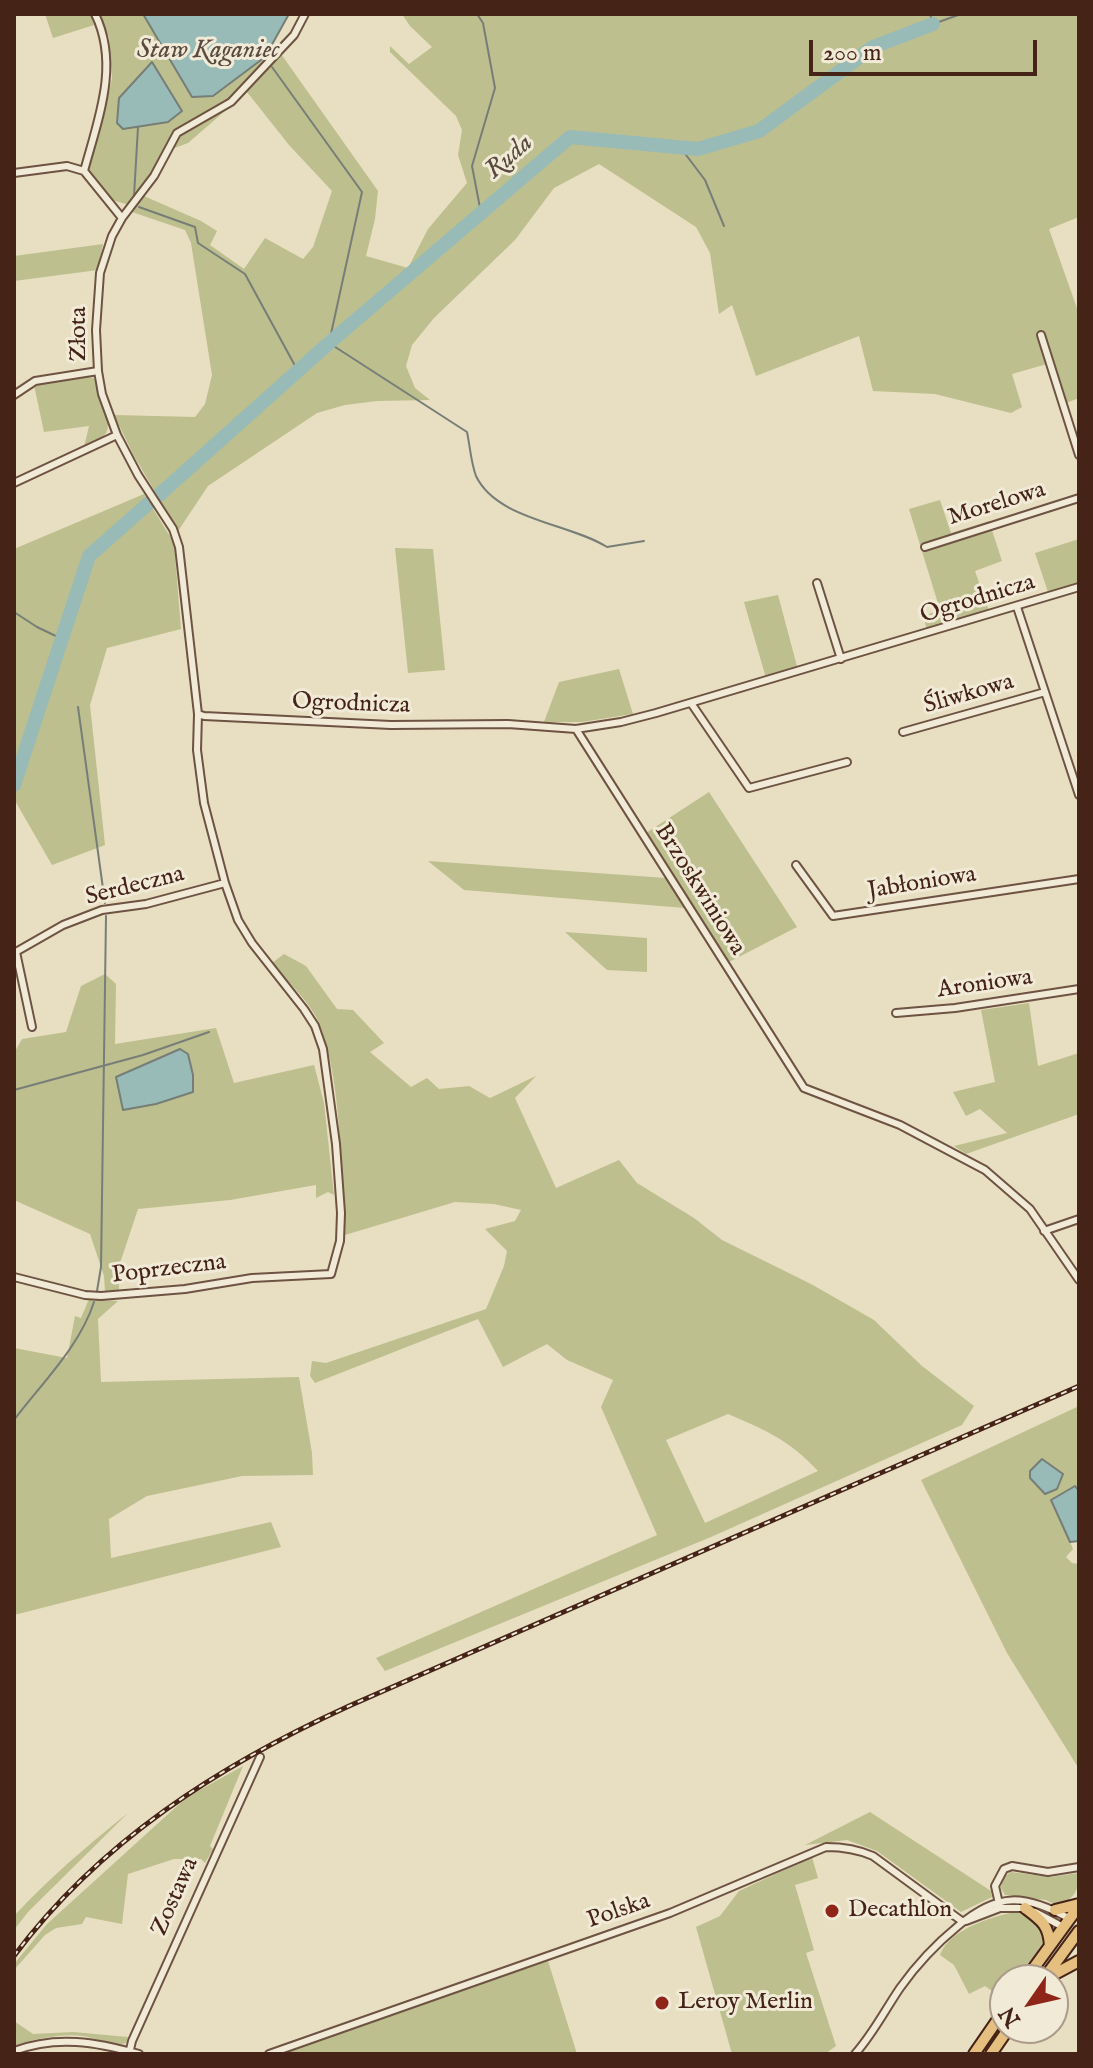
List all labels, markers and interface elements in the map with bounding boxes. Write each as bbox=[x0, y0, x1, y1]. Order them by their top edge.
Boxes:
scale bar bbox=[813, 24, 1041, 74]
water label: Staw Kaganiec bbox=[137, 36, 279, 68]
text: 200 m bbox=[823, 38, 882, 69]
water label: Ruda bbox=[480, 129, 540, 187]
street label: Złota bbox=[66, 307, 94, 361]
street label: Morelowa bbox=[945, 477, 1049, 533]
street label: Ogrodnicza bbox=[917, 569, 1039, 631]
street label: Śliwkowa bbox=[921, 668, 1017, 722]
street label: Ogrodnicza bbox=[291, 689, 411, 721]
street label: Brzoskwiniowa bbox=[647, 819, 751, 961]
street label: Serdeczna bbox=[83, 861, 187, 913]
street label: Jabłoniowa bbox=[866, 861, 978, 907]
street label: Aroniowa bbox=[936, 964, 1034, 1006]
street label: Poprzeczna bbox=[110, 1249, 228, 1291]
street label: Zostawa bbox=[146, 1853, 206, 1941]
street label: Polska bbox=[584, 1888, 654, 1936]
place label: Decathlon bbox=[848, 1897, 952, 1925]
marker: Decathlon bbox=[823, 1902, 841, 1920]
north arrow bbox=[989, 1964, 1069, 2044]
place label: Leroy Merlin bbox=[678, 1989, 813, 2017]
marker: Leroy Merlin bbox=[653, 1994, 671, 2012]
text: N bbox=[994, 2001, 1028, 2032]

